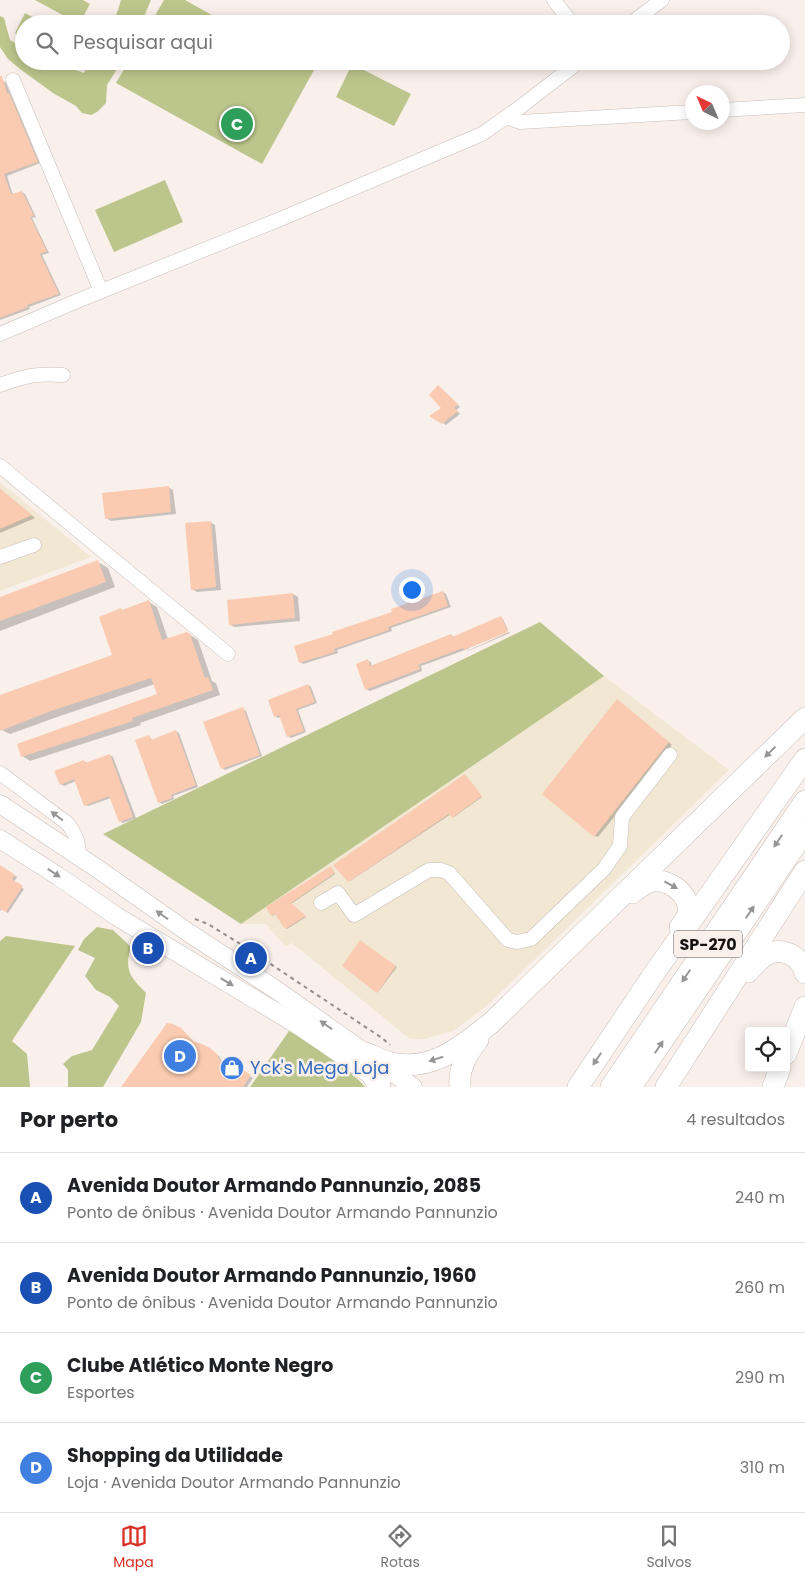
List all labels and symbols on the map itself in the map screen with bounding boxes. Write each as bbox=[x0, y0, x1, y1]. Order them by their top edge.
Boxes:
north arrow bbox=[685, 85, 730, 130]
pin: C bbox=[221, 105, 253, 143]
your location bbox=[399, 577, 425, 603]
one-way arrow bbox=[764, 746, 776, 758]
one-way arrow bbox=[50, 811, 64, 821]
one-way arrow bbox=[773, 834, 783, 848]
one-way arrow bbox=[48, 869, 61, 878]
one-way arrow bbox=[664, 881, 677, 890]
one-way arrow bbox=[745, 906, 755, 919]
one-way arrow bbox=[155, 910, 169, 920]
pin: B bbox=[132, 929, 164, 967]
road number: SP-270 bbox=[674, 931, 742, 958]
pin: A bbox=[235, 939, 267, 977]
one-way arrow bbox=[682, 969, 691, 982]
one-way arrow bbox=[221, 978, 234, 987]
one-way arrow bbox=[319, 1020, 332, 1030]
pin: D bbox=[164, 1037, 196, 1075]
one-way arrow bbox=[654, 1040, 664, 1053]
one-way arrow bbox=[592, 1053, 601, 1066]
shop icon: Yck's Mega Loja bbox=[219, 1055, 245, 1081]
place label: Yck's Mega Loja bbox=[250, 1055, 390, 1080]
one-way arrow bbox=[428, 1056, 443, 1064]

